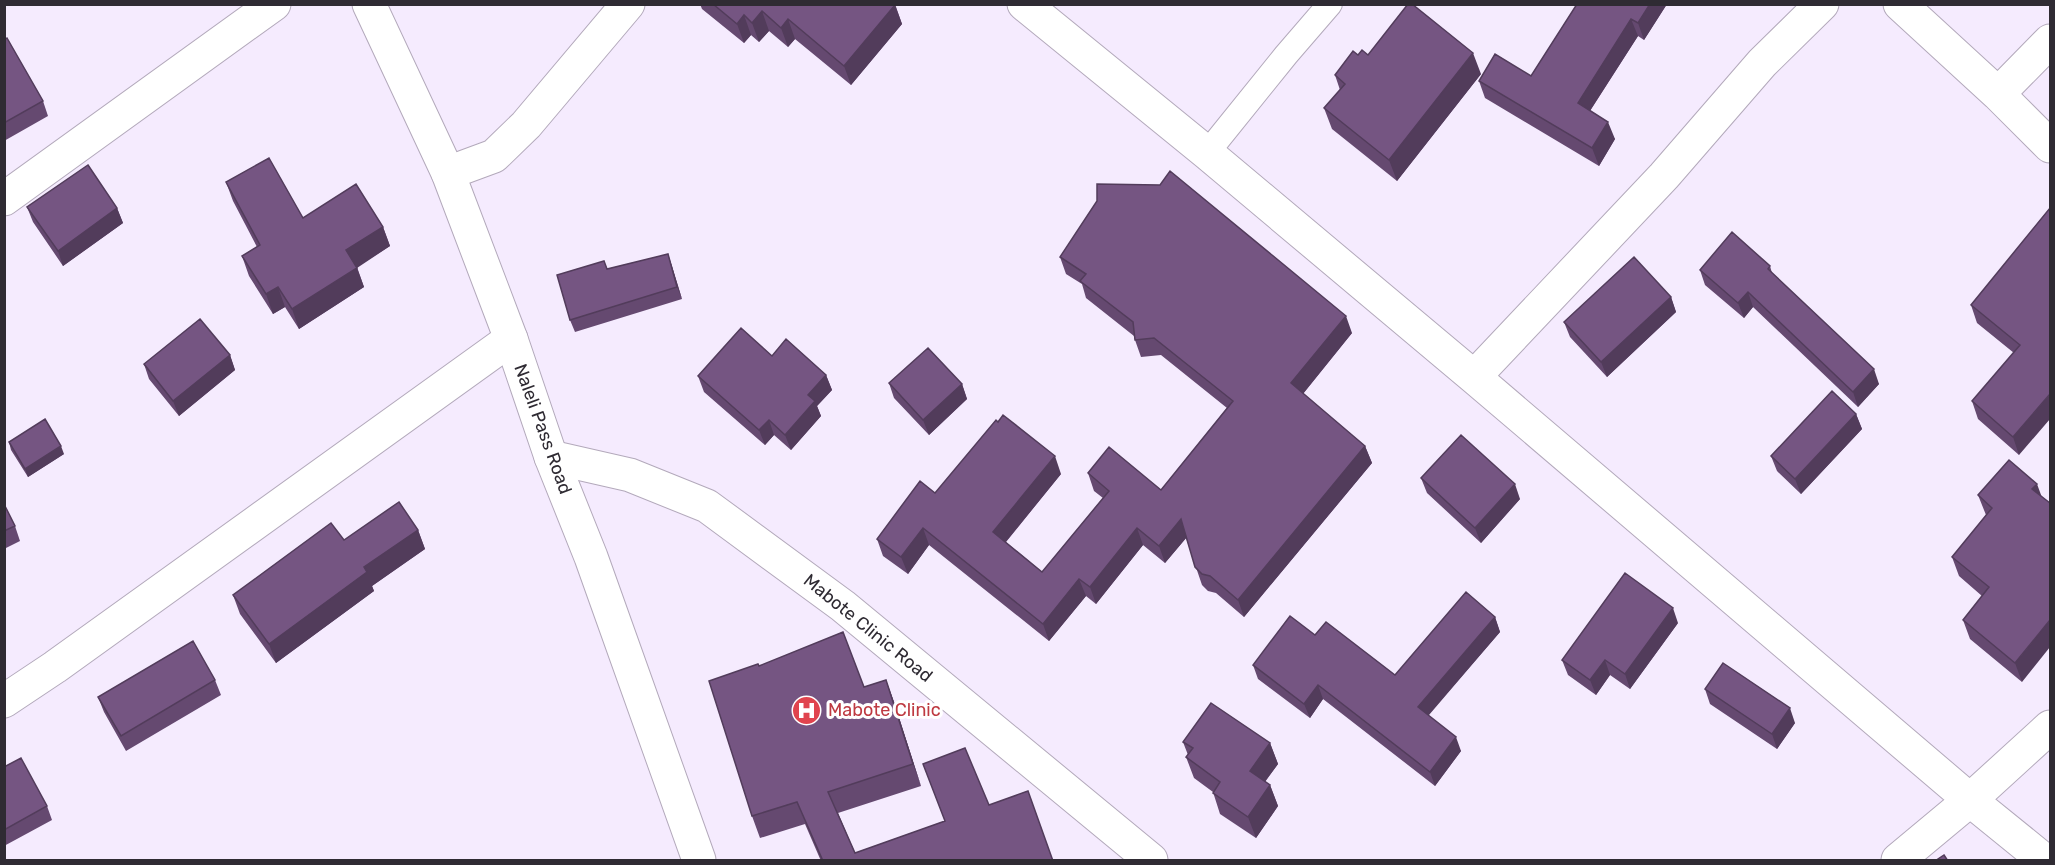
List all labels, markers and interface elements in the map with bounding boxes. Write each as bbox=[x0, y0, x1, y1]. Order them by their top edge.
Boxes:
street label: Naleli Pass Road bbox=[509, 361, 577, 497]
street label: Mabote Clinic Road bbox=[799, 569, 937, 687]
hospital icon: Mabote Clinic bbox=[791, 694, 823, 726]
place label: Mabote Clinic bbox=[828, 699, 941, 721]

